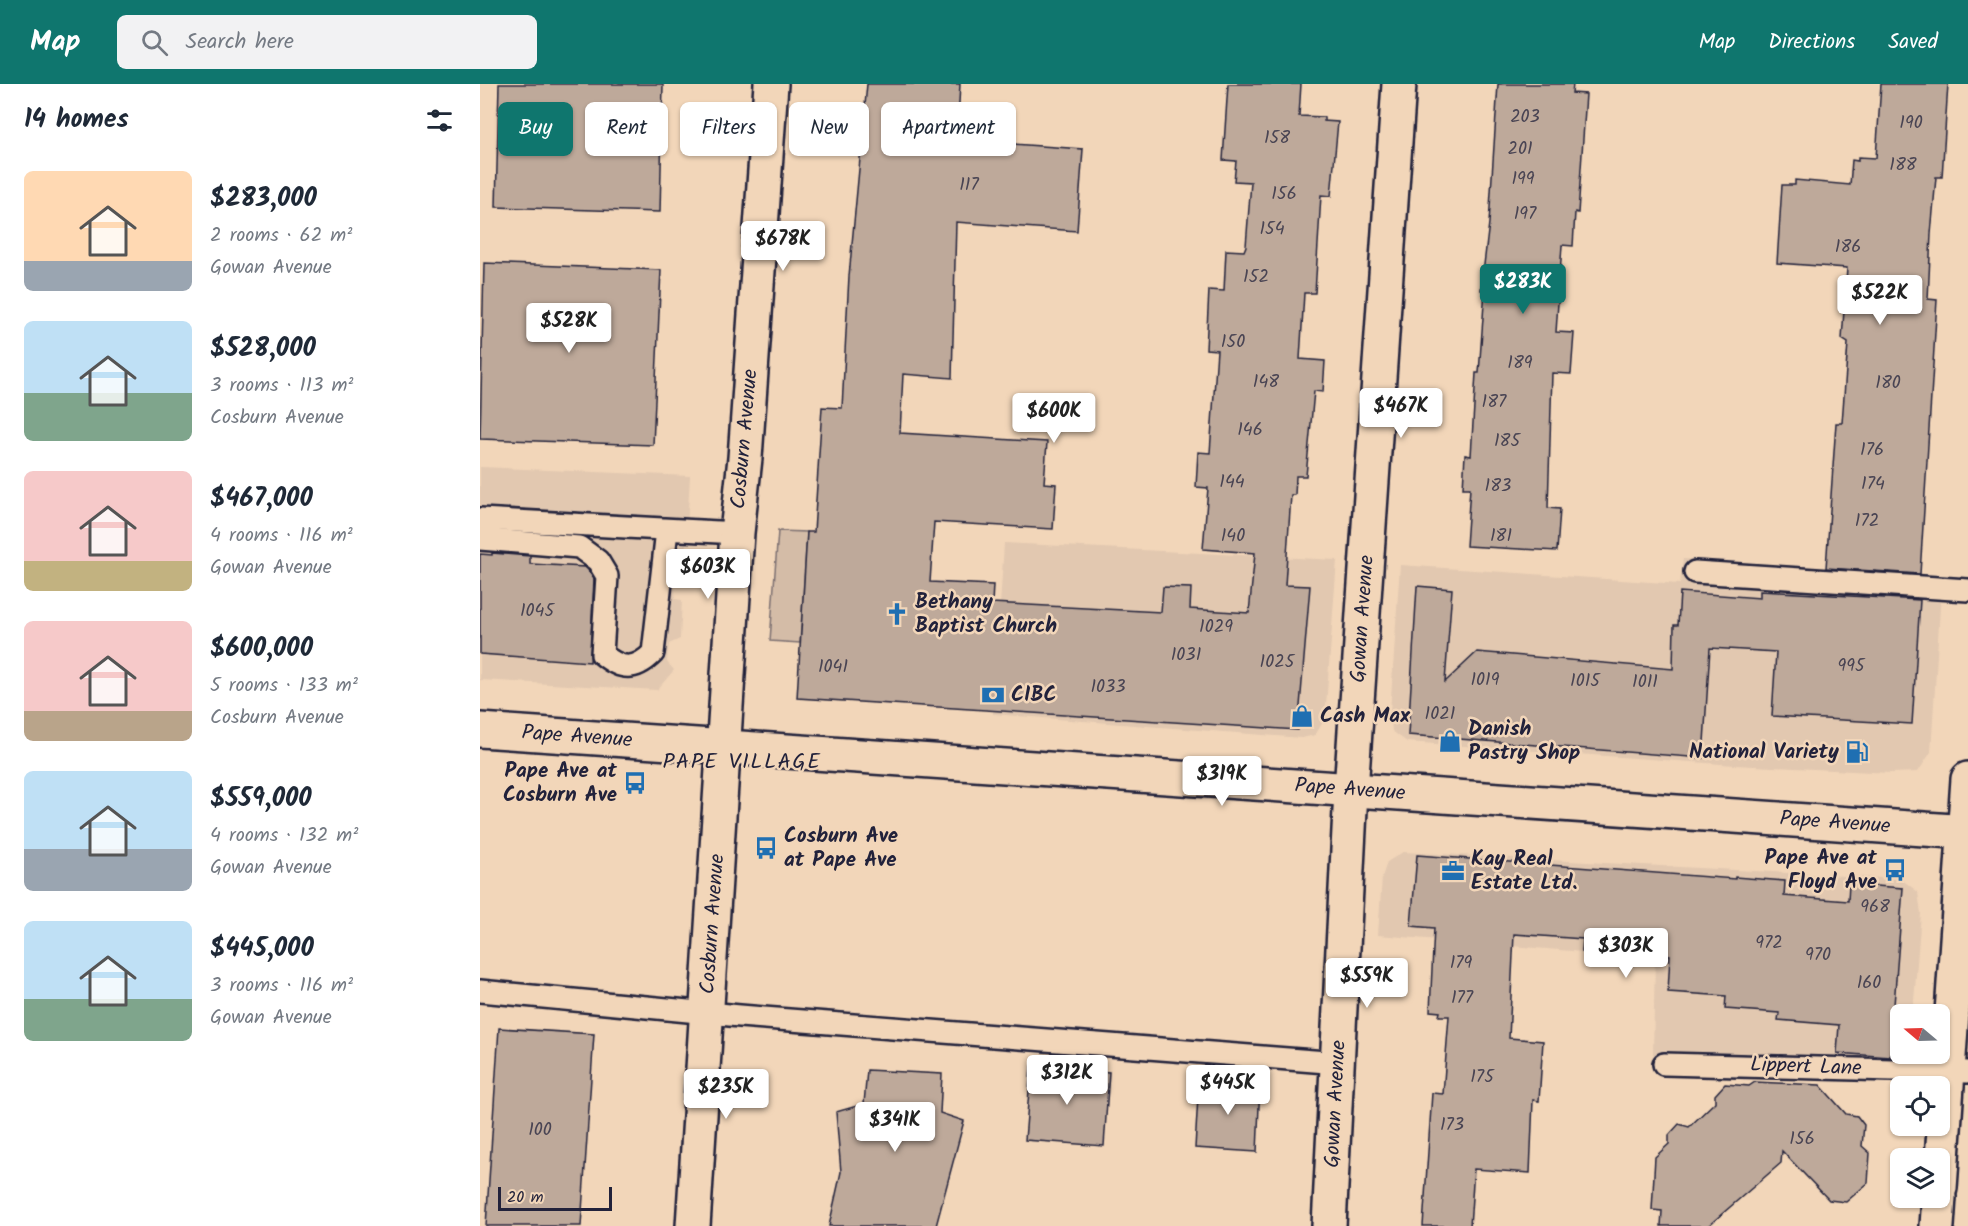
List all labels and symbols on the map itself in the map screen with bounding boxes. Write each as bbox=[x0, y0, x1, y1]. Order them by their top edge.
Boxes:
house number: 203 bbox=[1510, 103, 1540, 132]
house number: 190 bbox=[1899, 109, 1923, 138]
house number: 158 bbox=[1264, 124, 1290, 153]
house number: 201 bbox=[1507, 135, 1533, 164]
house number: 188 bbox=[1889, 151, 1917, 180]
house number: 199 bbox=[1511, 165, 1535, 194]
house number: 117 bbox=[959, 171, 979, 200]
house number: 156 bbox=[1271, 180, 1297, 209]
house number: 197 bbox=[1514, 200, 1537, 229]
house number: 154 bbox=[1259, 215, 1285, 244]
pin: $678K bbox=[741, 221, 825, 272]
house number: 186 bbox=[1835, 233, 1861, 262]
house number: 152 bbox=[1243, 263, 1269, 292]
pin: $283K bbox=[1481, 264, 1565, 315]
pin: $522K bbox=[1838, 275, 1922, 326]
pin: $528K bbox=[527, 303, 611, 354]
house number: 150 bbox=[1221, 328, 1245, 357]
house number: 189 bbox=[1507, 349, 1533, 378]
street label: Cosburn Avenue bbox=[722, 367, 768, 510]
house number: 148 bbox=[1253, 368, 1279, 397]
house number: 180 bbox=[1875, 369, 1901, 398]
pin: $467K bbox=[1359, 388, 1443, 439]
house number: 187 bbox=[1482, 388, 1507, 417]
pin: $600K bbox=[1012, 393, 1096, 444]
house number: 146 bbox=[1237, 416, 1263, 445]
house number: 185 bbox=[1494, 427, 1521, 456]
house number: 176 bbox=[1860, 436, 1884, 465]
house number: 144 bbox=[1219, 468, 1245, 497]
house number: 174 bbox=[1861, 470, 1885, 499]
house number: 183 bbox=[1485, 472, 1511, 501]
house number: 172 bbox=[1855, 507, 1879, 536]
house number: 140 bbox=[1221, 522, 1245, 551]
house number: 181 bbox=[1490, 522, 1512, 551]
pin: $603K bbox=[666, 549, 750, 600]
street label: Gowan Avenue bbox=[1342, 554, 1384, 684]
place label: Bethany Baptist Church bbox=[915, 586, 1057, 643]
house number: 1045 bbox=[520, 597, 555, 626]
church icon: Bethany Baptist Church bbox=[884, 601, 910, 627]
house number: 1029 bbox=[1199, 613, 1233, 642]
house number: 1031 bbox=[1171, 641, 1201, 670]
house number: 1025 bbox=[1260, 648, 1296, 677]
house number: 995 bbox=[1837, 652, 1866, 681]
house number: 1041 bbox=[818, 653, 848, 682]
house number: 1019 bbox=[1470, 666, 1500, 695]
house number: 1015 bbox=[1570, 667, 1601, 696]
house number: 1011 bbox=[1632, 668, 1658, 697]
house number: 1033 bbox=[1090, 673, 1126, 702]
place label: CIBC bbox=[1011, 679, 1057, 712]
bank icon: CIBC bbox=[980, 682, 1006, 708]
place label: Cash Max bbox=[1320, 700, 1411, 733]
house number: 1021 bbox=[1425, 700, 1455, 729]
shop icon: Cash Max bbox=[1289, 703, 1315, 729]
place label: Danish Pastry Shop bbox=[1468, 713, 1580, 770]
street label: Pape Avenue bbox=[520, 717, 634, 757]
shop icon: Danish Pastry Shop bbox=[1437, 728, 1463, 754]
place label: National Variety bbox=[1689, 736, 1839, 769]
fuel station icon: National Variety bbox=[1844, 739, 1870, 765]
district label: PAPE VILLAGE bbox=[662, 745, 822, 780]
place label: Pape Ave at Cosburn Ave bbox=[503, 755, 618, 812]
pin: $319K bbox=[1180, 756, 1264, 807]
bus stop icon: Pape Ave at Cosburn Ave bbox=[622, 770, 648, 796]
street label: Pape Avenue bbox=[1293, 770, 1407, 810]
street label: Pape Avenue bbox=[1778, 803, 1892, 843]
place label: Cosburn Ave at Pape Ave bbox=[784, 820, 898, 877]
bus stop icon: Cosburn Ave at Pape Ave bbox=[753, 835, 779, 861]
place label: Pape Ave at Floyd Ave bbox=[1765, 842, 1878, 899]
place label: Kay Real Estate Ltd. bbox=[1471, 843, 1578, 900]
street label: Cosburn Avenue bbox=[692, 852, 734, 995]
bus stop icon: Pape Ave at Floyd Ave bbox=[1882, 857, 1908, 883]
office icon: Kay Real Estate Ltd. bbox=[1440, 858, 1466, 884]
house number: 968 bbox=[1860, 893, 1890, 922]
pin: $303K bbox=[1584, 928, 1668, 979]
house number: 972 bbox=[1755, 929, 1783, 958]
house number: 970 bbox=[1805, 941, 1831, 970]
house number: 179 bbox=[1450, 949, 1473, 978]
pin: $559K bbox=[1325, 958, 1409, 1009]
house number: 160 bbox=[1857, 969, 1881, 998]
house number: 177 bbox=[1451, 984, 1474, 1013]
north arrow bbox=[1890, 1004, 1950, 1064]
street label: Gowan Avenue bbox=[1316, 1039, 1356, 1169]
street label: Lippert Lane bbox=[1750, 1049, 1863, 1085]
pin: $312K bbox=[1025, 1055, 1109, 1106]
house number: 175 bbox=[1470, 1063, 1495, 1092]
pin: $445K bbox=[1186, 1065, 1270, 1116]
pin: $235K bbox=[684, 1069, 768, 1120]
pin: $341K bbox=[853, 1102, 937, 1153]
house number: 173 bbox=[1440, 1111, 1464, 1140]
house number: 100 bbox=[528, 1116, 552, 1145]
house number: 156 bbox=[1789, 1125, 1815, 1154]
scale bar bbox=[498, 1184, 612, 1212]

